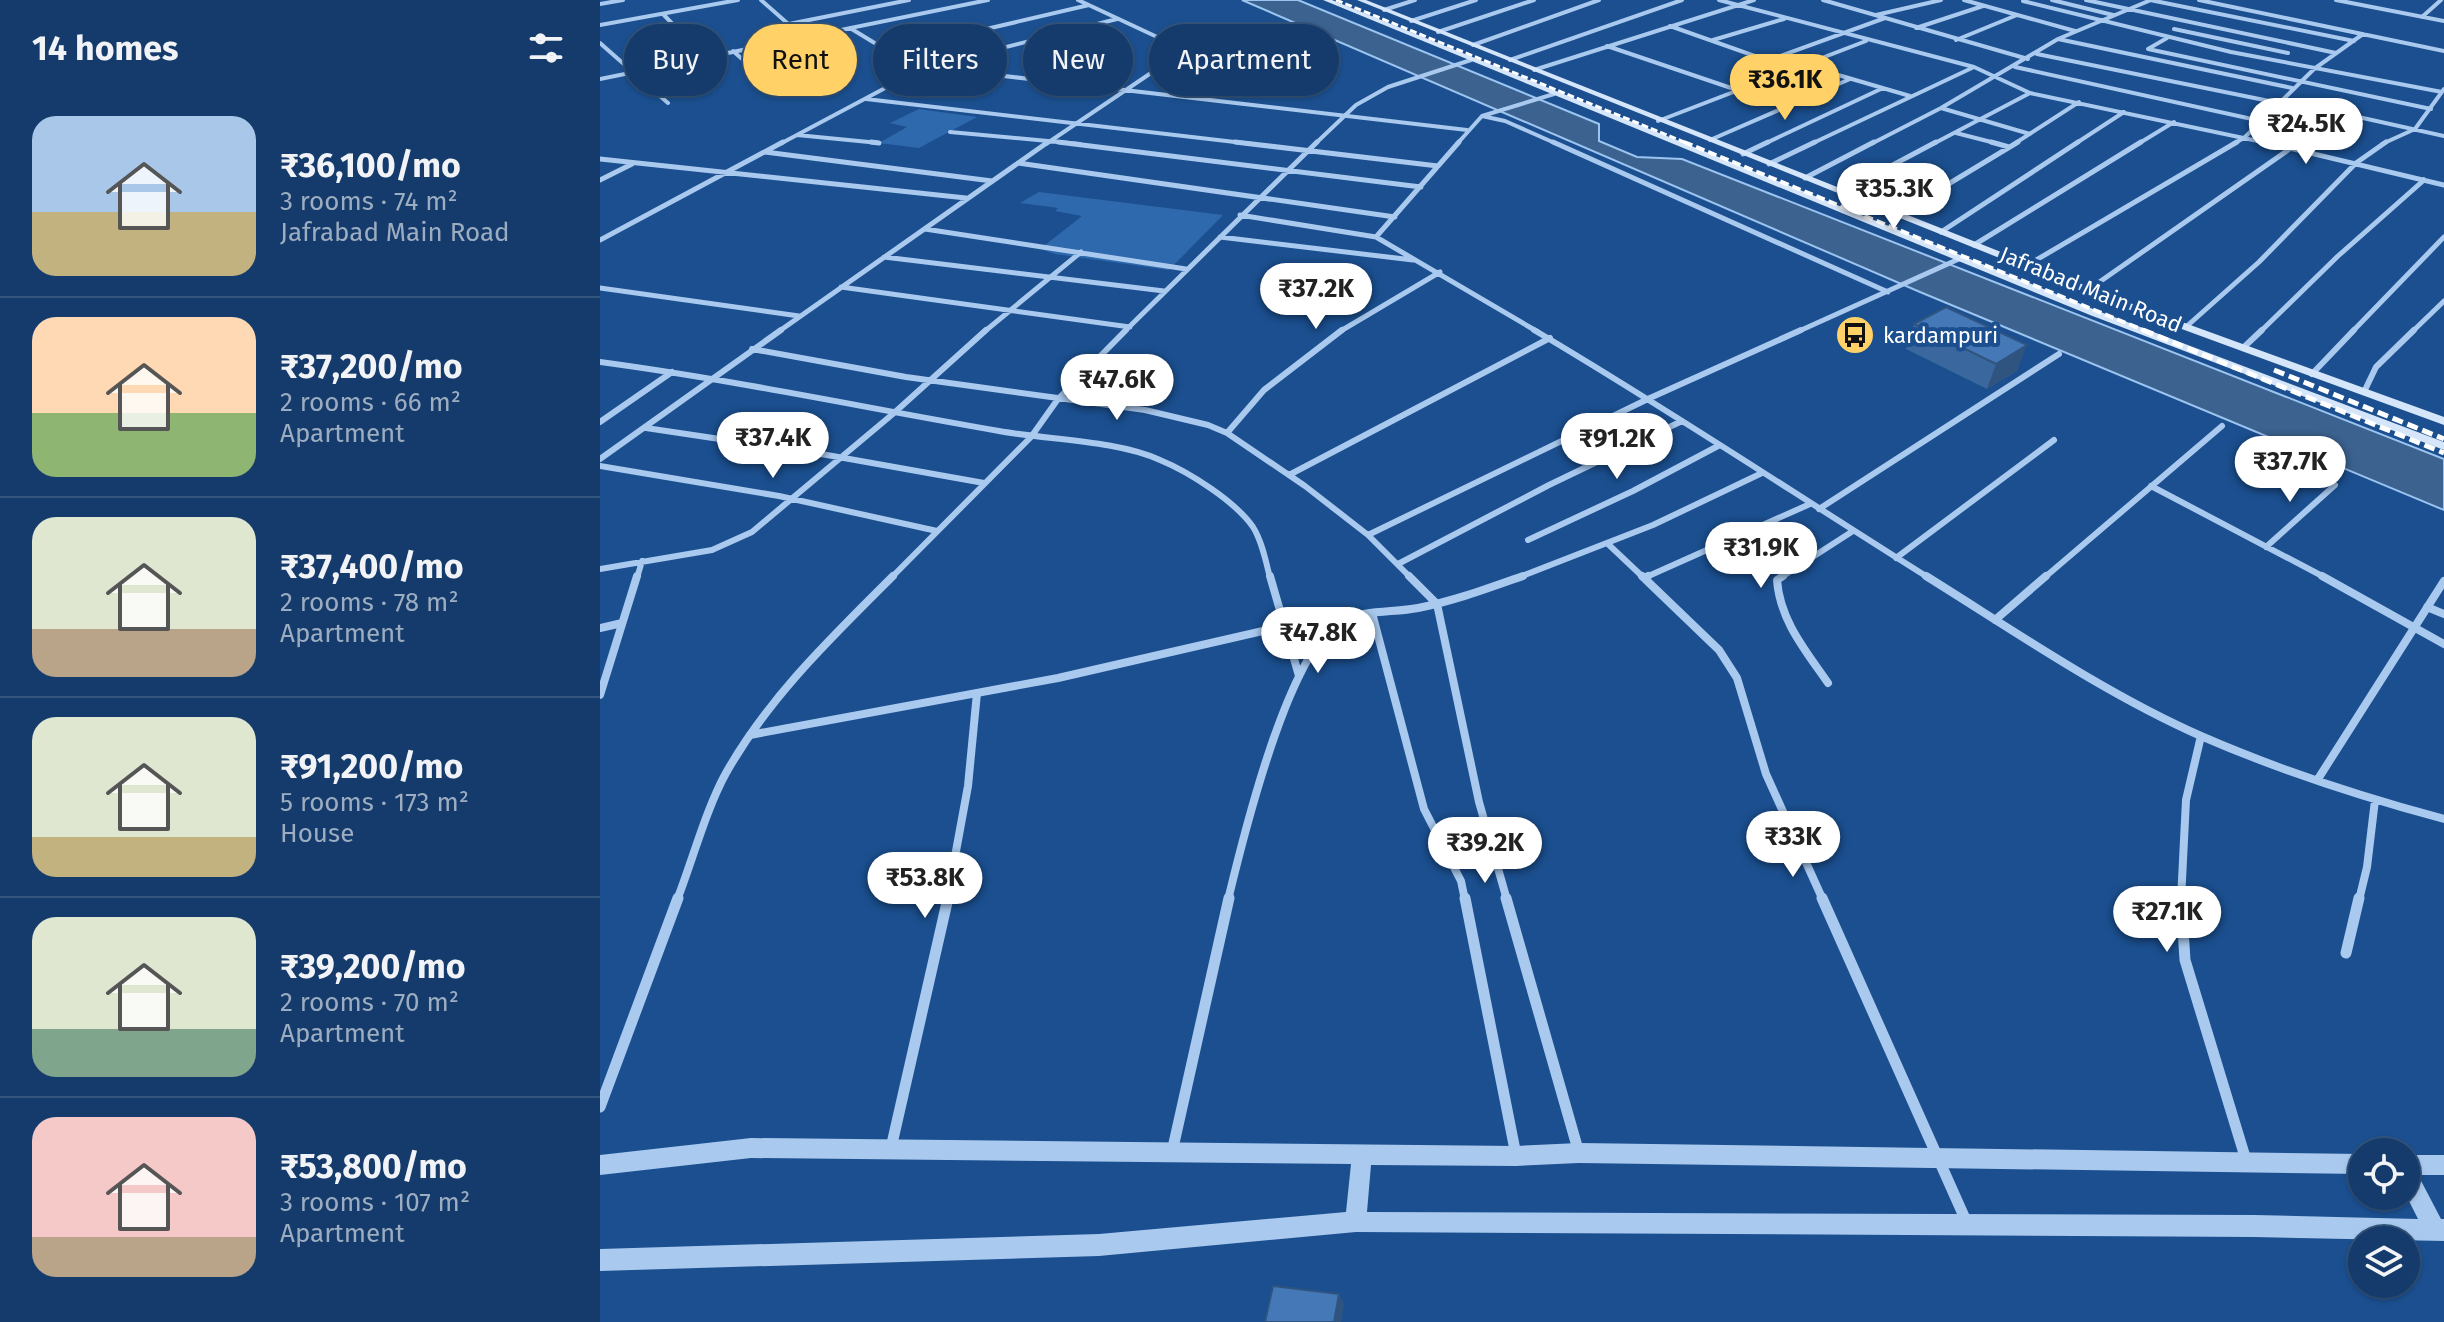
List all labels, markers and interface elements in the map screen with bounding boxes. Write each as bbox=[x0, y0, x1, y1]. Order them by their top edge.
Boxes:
chip: Buy bbox=[624, 24, 727, 96]
chip: Rent bbox=[743, 24, 857, 96]
chip: Filters bbox=[873, 24, 1007, 96]
chip: New bbox=[1023, 24, 1133, 96]
chip: Apartment bbox=[1149, 24, 1339, 96]
icon: filters bbox=[524, 26, 568, 70]
text: 14 homes bbox=[32, 28, 178, 69]
pin: ₹36.1K bbox=[1720, 54, 1850, 122]
text: ₹36.1K bbox=[1748, 64, 1822, 95]
pin: ₹24.5K bbox=[2241, 98, 2371, 166]
text: ₹24.5K bbox=[2267, 108, 2345, 139]
text: ₹36,100/mo bbox=[280, 145, 461, 186]
icon: home bbox=[96, 148, 192, 244]
pin: ₹35.3K bbox=[1829, 163, 1959, 231]
text: ₹35.3K bbox=[1855, 173, 1933, 204]
text: 3 rooms · 74 m² bbox=[280, 186, 458, 217]
text: Jafrabad Main Road bbox=[280, 217, 510, 248]
street label: Jafrabad Main Road bbox=[1996, 241, 2186, 338]
pin: ₹37.2K bbox=[1251, 263, 1381, 331]
text: ₹37.2K bbox=[1278, 273, 1354, 304]
bus stop icon: kardampuri bbox=[1834, 314, 1876, 356]
place label: kardampuri bbox=[1883, 322, 1998, 349]
text: ₹37,200/mo bbox=[280, 346, 463, 387]
icon: home bbox=[96, 349, 192, 445]
pin: ₹47.6K bbox=[1052, 354, 1182, 422]
text: ₹47.6K bbox=[1079, 364, 1155, 395]
text: 2 rooms · 66 m² bbox=[280, 387, 461, 418]
pin: ₹37.4K bbox=[708, 412, 838, 480]
pin: ₹91.2K bbox=[1552, 413, 1682, 481]
text: Apartment bbox=[280, 418, 405, 449]
text: ₹37.4K bbox=[735, 422, 811, 453]
text: ₹91.2K bbox=[1579, 423, 1655, 454]
pin: ₹37.7K bbox=[2225, 436, 2355, 504]
text: ₹37.7K bbox=[2253, 446, 2327, 477]
pin: ₹31.9K bbox=[1696, 522, 1826, 590]
text: ₹31.9K bbox=[1723, 532, 1799, 563]
text: ₹37,400/mo bbox=[280, 546, 464, 587]
icon: home bbox=[96, 549, 192, 645]
text: 2 rooms · 78 m² bbox=[280, 587, 459, 618]
pin: ₹47.8K bbox=[1253, 607, 1383, 675]
text: ₹47.8K bbox=[1279, 617, 1357, 648]
text: Apartment bbox=[280, 618, 405, 649]
text: ₹91,200/mo bbox=[280, 746, 463, 787]
icon: home bbox=[96, 749, 192, 845]
text: 5 rooms · 173 m² bbox=[280, 787, 469, 818]
pin: ₹33K bbox=[1746, 811, 1840, 879]
pin: ₹39.2K bbox=[1420, 817, 1550, 885]
text: House bbox=[280, 818, 354, 849]
text: ₹33K bbox=[1764, 821, 1822, 852]
text: ₹39.2K bbox=[1446, 827, 1524, 858]
pin: ₹53.8K bbox=[860, 852, 990, 920]
text: ₹53.8K bbox=[885, 862, 965, 893]
pin: ₹27.1K bbox=[2102, 886, 2232, 954]
text: ₹27.1K bbox=[2131, 896, 2203, 927]
text: ₹39,200/mo bbox=[280, 946, 466, 987]
icon: home bbox=[96, 949, 192, 1045]
text: 2 rooms · 70 m² bbox=[280, 987, 459, 1018]
text: Apartment bbox=[280, 1018, 405, 1049]
map controls bbox=[2348, 1138, 2420, 1298]
button: locate bbox=[2348, 1138, 2420, 1210]
text: ₹53,800/mo bbox=[280, 1146, 467, 1187]
icon: home bbox=[96, 1149, 192, 1245]
text: 3 rooms · 107 m² bbox=[280, 1187, 470, 1218]
text: Apartment bbox=[280, 1218, 405, 1249]
button: layers bbox=[2348, 1226, 2420, 1298]

